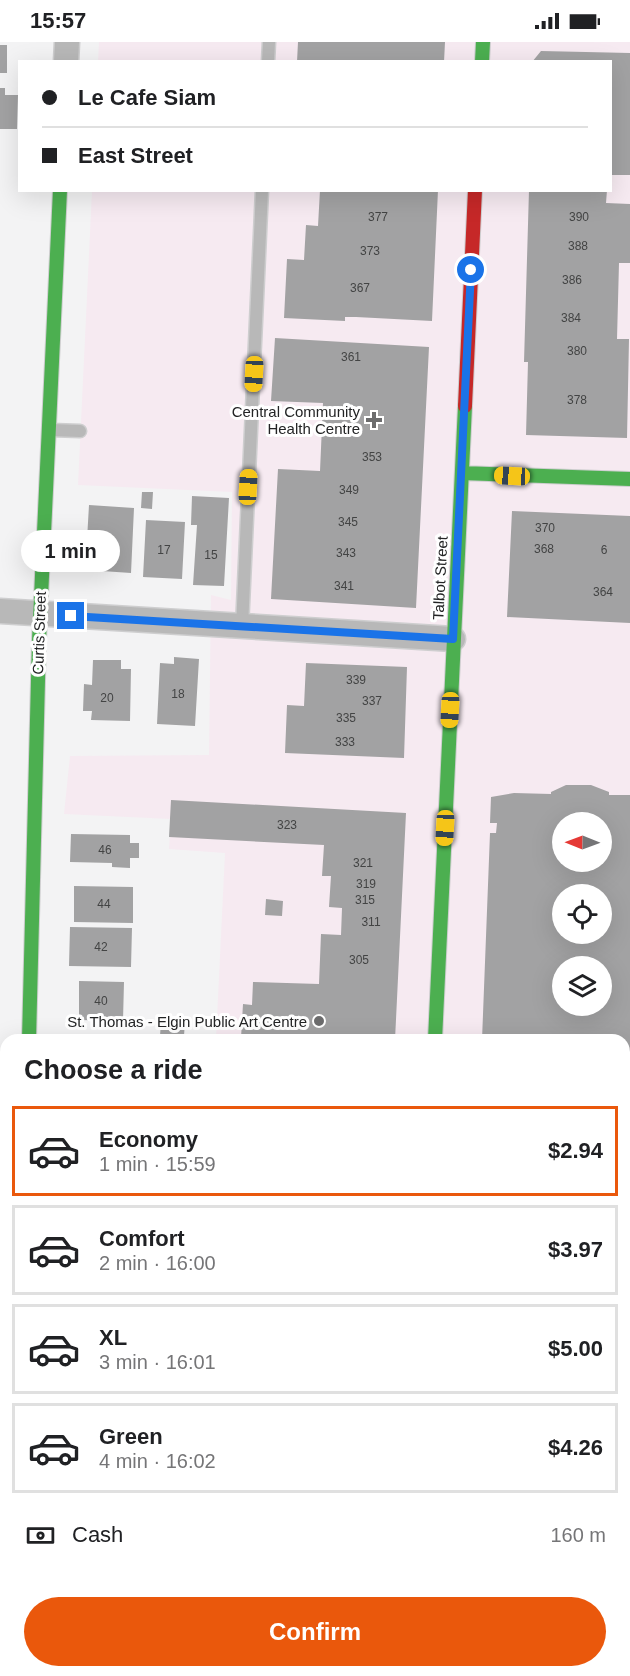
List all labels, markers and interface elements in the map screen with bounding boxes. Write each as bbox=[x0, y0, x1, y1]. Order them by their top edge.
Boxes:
text: 15:57 bbox=[30, 8, 86, 33]
text: Le Cafe Siam bbox=[78, 85, 216, 110]
text: East Street bbox=[78, 143, 193, 168]
house number: 377 bbox=[368, 210, 388, 224]
house number: 390 bbox=[569, 210, 589, 224]
house number: 388 bbox=[568, 239, 588, 253]
house number: 373 bbox=[360, 244, 380, 258]
route start bbox=[457, 256, 484, 283]
house number: 386 bbox=[562, 273, 582, 287]
house number: 367 bbox=[350, 281, 370, 295]
house number: 384 bbox=[561, 311, 581, 325]
house number: 380 bbox=[567, 344, 587, 358]
house number: 361 bbox=[341, 350, 361, 364]
car bbox=[244, 356, 264, 392]
house number: 378 bbox=[567, 393, 587, 407]
place label: Central Community Health Centre bbox=[232, 403, 360, 437]
marker: Central Community Health Centre bbox=[365, 411, 383, 429]
house number: 353 bbox=[362, 450, 382, 464]
car bbox=[494, 466, 530, 486]
car bbox=[238, 469, 258, 505]
house number: 349 bbox=[339, 483, 359, 497]
house number: 345 bbox=[338, 515, 358, 529]
house number: 370 bbox=[535, 521, 555, 535]
callout: 1 min bbox=[22, 529, 121, 571]
street label: Talbot Street bbox=[429, 535, 451, 620]
text: 1 min bbox=[44, 540, 97, 562]
house number: 368 bbox=[534, 542, 554, 556]
house number: 17 bbox=[157, 543, 171, 557]
house number: 6 bbox=[601, 543, 608, 557]
house number: 343 bbox=[336, 546, 356, 560]
house number: 15 bbox=[204, 548, 218, 562]
house number: 341 bbox=[334, 579, 354, 593]
house number: 364 bbox=[593, 585, 613, 599]
street label: Curtis Street bbox=[29, 590, 49, 675]
route end bbox=[57, 602, 84, 629]
house number: 339 bbox=[346, 673, 366, 687]
house number: 18 bbox=[171, 687, 185, 701]
house number: 20 bbox=[100, 691, 114, 705]
car bbox=[440, 692, 460, 728]
house number: 337 bbox=[362, 694, 382, 708]
house number: 335 bbox=[336, 711, 356, 725]
house number: 333 bbox=[335, 735, 355, 749]
car bbox=[435, 810, 455, 846]
north arrow bbox=[552, 812, 612, 872]
map controls bbox=[552, 812, 612, 1016]
house number: 323 bbox=[277, 818, 297, 832]
house number: 46 bbox=[98, 843, 112, 857]
house number: 321 bbox=[353, 856, 373, 870]
house number: 319 bbox=[356, 877, 376, 891]
button: locate bbox=[552, 884, 612, 944]
house number: 315 bbox=[355, 893, 375, 907]
house number: 44 bbox=[97, 897, 111, 911]
house number: 311 bbox=[361, 915, 381, 929]
house number: 42 bbox=[94, 940, 108, 954]
house number: 305 bbox=[349, 953, 369, 967]
button: layers bbox=[552, 956, 612, 1016]
house number: 40 bbox=[94, 994, 108, 1008]
place label: St. Thomas - Elgin Public Art Centre bbox=[67, 1013, 307, 1030]
marker: St. Thomas - Elgin Public Art Centre bbox=[312, 1014, 326, 1028]
text: Choose a ride bbox=[24, 1055, 203, 1085]
icon: car bbox=[27, 1124, 81, 1178]
text: Economy bbox=[99, 1127, 198, 1152]
text: $2.94 bbox=[548, 1138, 603, 1163]
text: 1 min · 15:59 bbox=[99, 1153, 216, 1175]
icon: car bbox=[27, 1223, 81, 1277]
text: Comfort bbox=[99, 1226, 185, 1251]
text: $3.97 bbox=[548, 1237, 603, 1262]
text: 2 min · 16:00 bbox=[99, 1252, 216, 1274]
icon: car bbox=[27, 1322, 81, 1376]
text: XL bbox=[99, 1325, 127, 1350]
text: $5.00 bbox=[548, 1336, 603, 1361]
text: 3 min · 16:01 bbox=[99, 1351, 216, 1373]
icon: car bbox=[27, 1421, 81, 1475]
text: Green bbox=[99, 1424, 163, 1449]
text: $4.26 bbox=[548, 1435, 603, 1460]
text: 4 min · 16:02 bbox=[99, 1450, 216, 1472]
icon: cash bbox=[24, 1519, 57, 1552]
text: Cash bbox=[72, 1522, 123, 1547]
text: 160 m bbox=[550, 1524, 606, 1546]
button: Confirm bbox=[24, 1597, 606, 1666]

